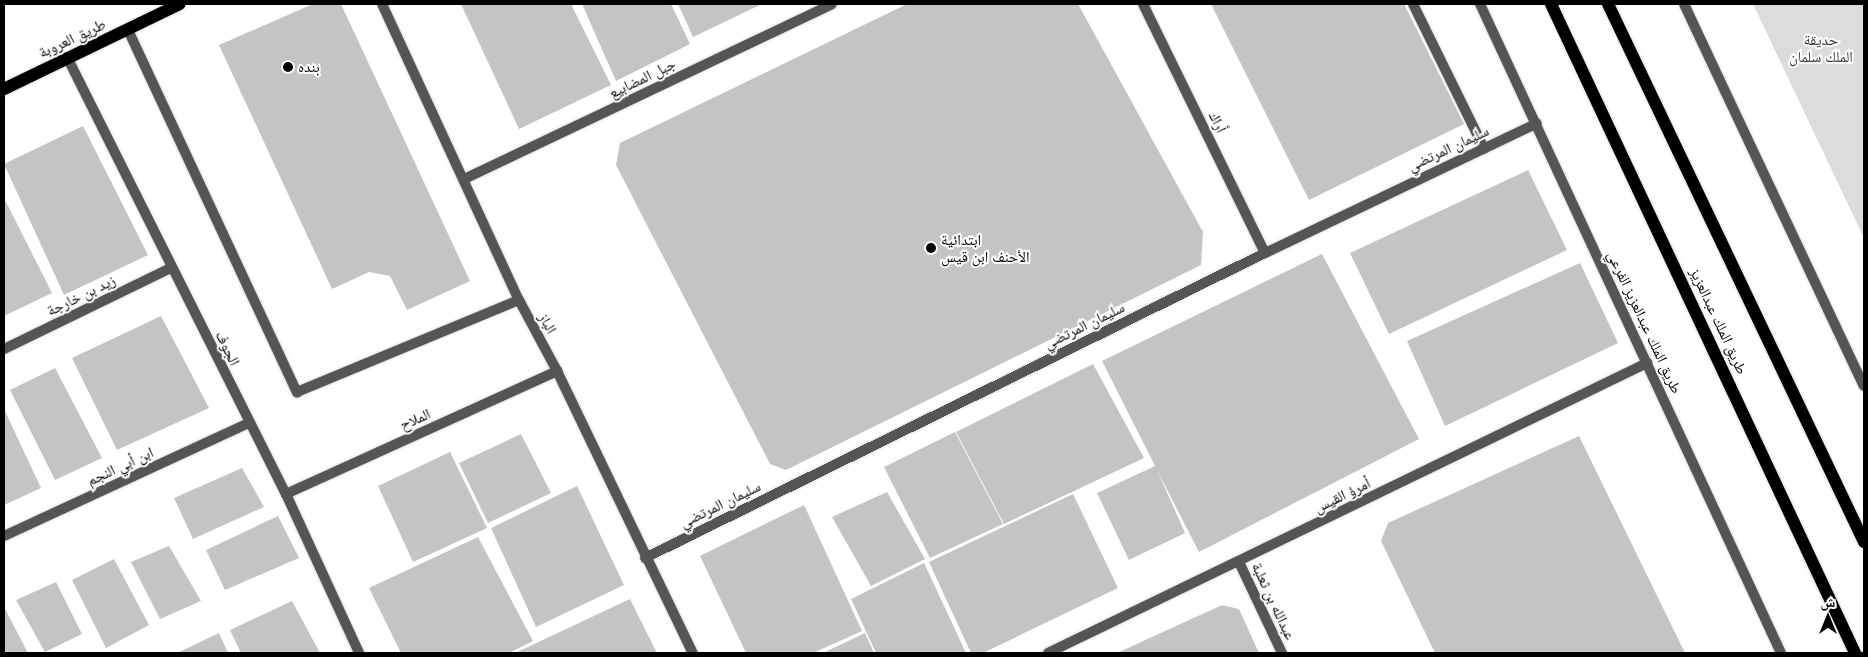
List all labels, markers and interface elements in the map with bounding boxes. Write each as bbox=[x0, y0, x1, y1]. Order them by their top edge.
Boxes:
street label: طريق العروبة bbox=[36, 15, 108, 61]
park label: حديقة الملك سلمان bbox=[1789, 30, 1853, 65]
street label: جبل المضابيع bbox=[606, 54, 678, 102]
place label: بنده bbox=[298, 58, 320, 76]
marker: بنده bbox=[282, 61, 294, 73]
street label: أراك bbox=[1205, 108, 1231, 136]
street label: سليمان المرتضي bbox=[1404, 121, 1492, 175]
place label: ابتدائية الأحنف ابن قيس bbox=[941, 230, 1030, 265]
marker: ابتدائية الأحنف ابن قيس bbox=[925, 242, 937, 254]
street label: طريق الملك عبدالعزيز الفرعي bbox=[1604, 248, 1686, 396]
street label: طريق الملك عبدالعزيز bbox=[1686, 265, 1752, 377]
street label: زيد بن خارجة bbox=[44, 271, 118, 319]
street label: سليمان المرتضي bbox=[1041, 298, 1127, 352]
street label: الباز bbox=[535, 310, 561, 336]
street label: الجوف bbox=[212, 328, 244, 368]
street label: الملاح bbox=[397, 404, 433, 434]
street label: ابن أبي النجم bbox=[84, 443, 156, 489]
street label: أمرؤ القيس bbox=[1311, 474, 1373, 516]
street label: سليمان المرتضي bbox=[677, 477, 763, 531]
street label: عبدالله بن ثعلبة bbox=[1248, 560, 1300, 642]
north arrow bbox=[1803, 592, 1853, 642]
text: ش bbox=[1821, 593, 1835, 611]

